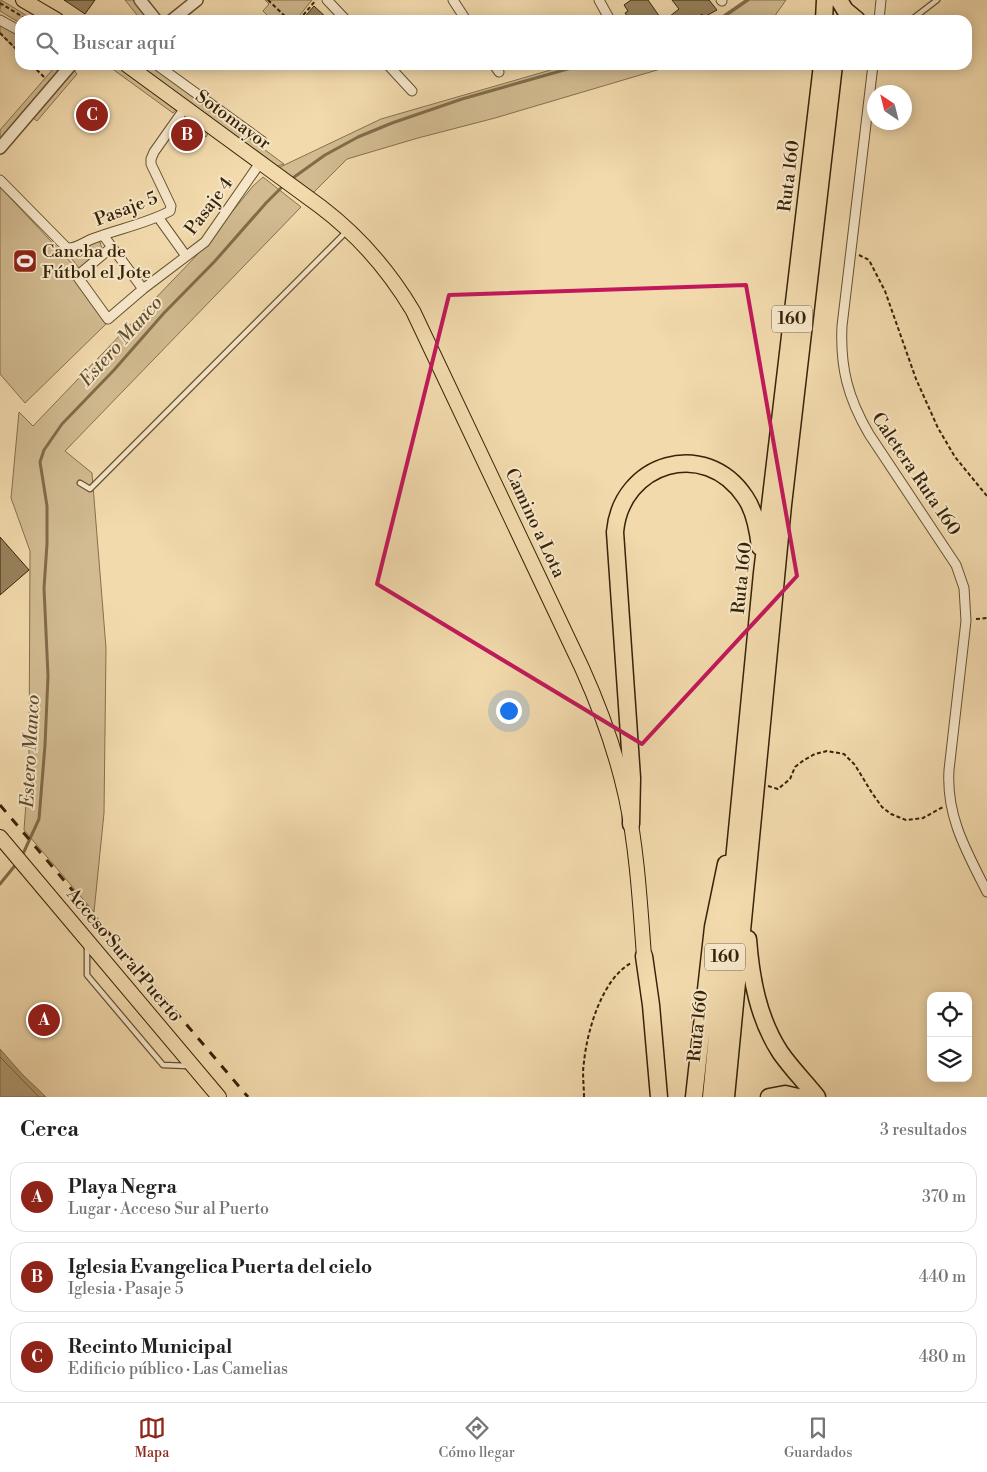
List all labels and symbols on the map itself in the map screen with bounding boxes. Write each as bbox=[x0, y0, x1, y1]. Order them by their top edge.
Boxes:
street label: Sotomayor bbox=[191, 85, 275, 155]
north arrow bbox=[867, 85, 912, 130]
pin: C bbox=[76, 96, 108, 134]
pin: B bbox=[171, 116, 203, 154]
street label: Ruta 160 bbox=[773, 139, 805, 213]
street label: Pasaje 4 bbox=[180, 172, 238, 240]
street label: Pasaje 5 bbox=[91, 186, 161, 232]
place label: Cancha de Fútbol el Jote bbox=[42, 240, 151, 284]
sports icon: Cancha de Fútbol el Jote bbox=[12, 248, 38, 274]
water label: Estero Manco bbox=[74, 291, 168, 392]
road number: 160 bbox=[772, 306, 812, 332]
street label: Caletera Ruta 160 bbox=[866, 408, 966, 540]
street label: Camino a Lota bbox=[500, 465, 571, 582]
street label: Ruta 160 bbox=[727, 541, 757, 615]
water label: Estero Manco bbox=[15, 694, 45, 809]
your location bbox=[496, 698, 522, 724]
street label: Acceso Sur al Puerto bbox=[61, 883, 187, 1027]
road number: 160 bbox=[705, 944, 745, 970]
street label: Ruta 160 bbox=[683, 989, 713, 1063]
pin: A bbox=[28, 1001, 60, 1039]

